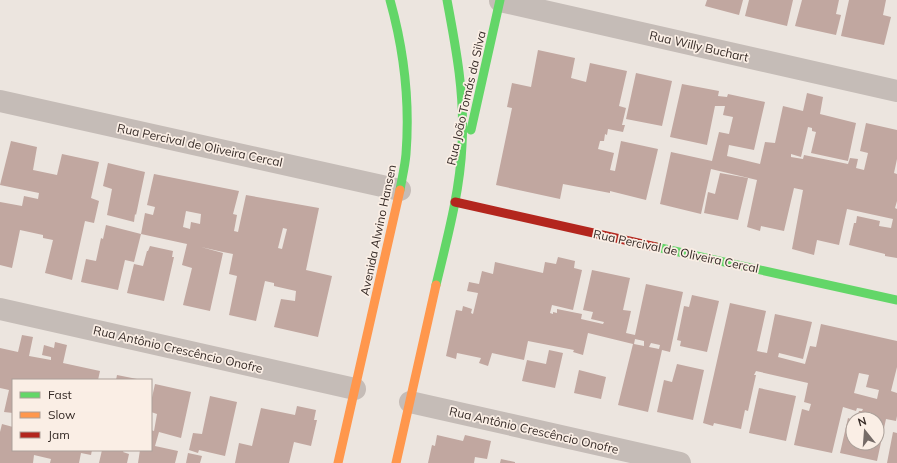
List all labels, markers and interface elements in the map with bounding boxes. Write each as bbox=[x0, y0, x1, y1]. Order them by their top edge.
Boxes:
street label: Rua Willy Buchart bbox=[648, 27, 750, 65]
street label: Rua João Tomás da Silva bbox=[443, 29, 489, 167]
street label: Rua Percival de Oliveira Cercal bbox=[116, 120, 284, 170]
street label: Avenida Alwino Hansen bbox=[357, 163, 399, 297]
street label: Rua Percival de Oliveira Cercal bbox=[592, 226, 760, 276]
street label: Rua Antônio Crescêncio Onofre bbox=[92, 322, 264, 376]
legend bbox=[12, 379, 152, 451]
text: Fast bbox=[48, 387, 72, 402]
street label: Rua Antônio Crescêncio Onofre bbox=[448, 403, 620, 457]
text: Slow bbox=[48, 407, 76, 422]
north arrow bbox=[845, 411, 885, 451]
text: N bbox=[856, 414, 868, 429]
text: Jam bbox=[48, 427, 70, 442]

